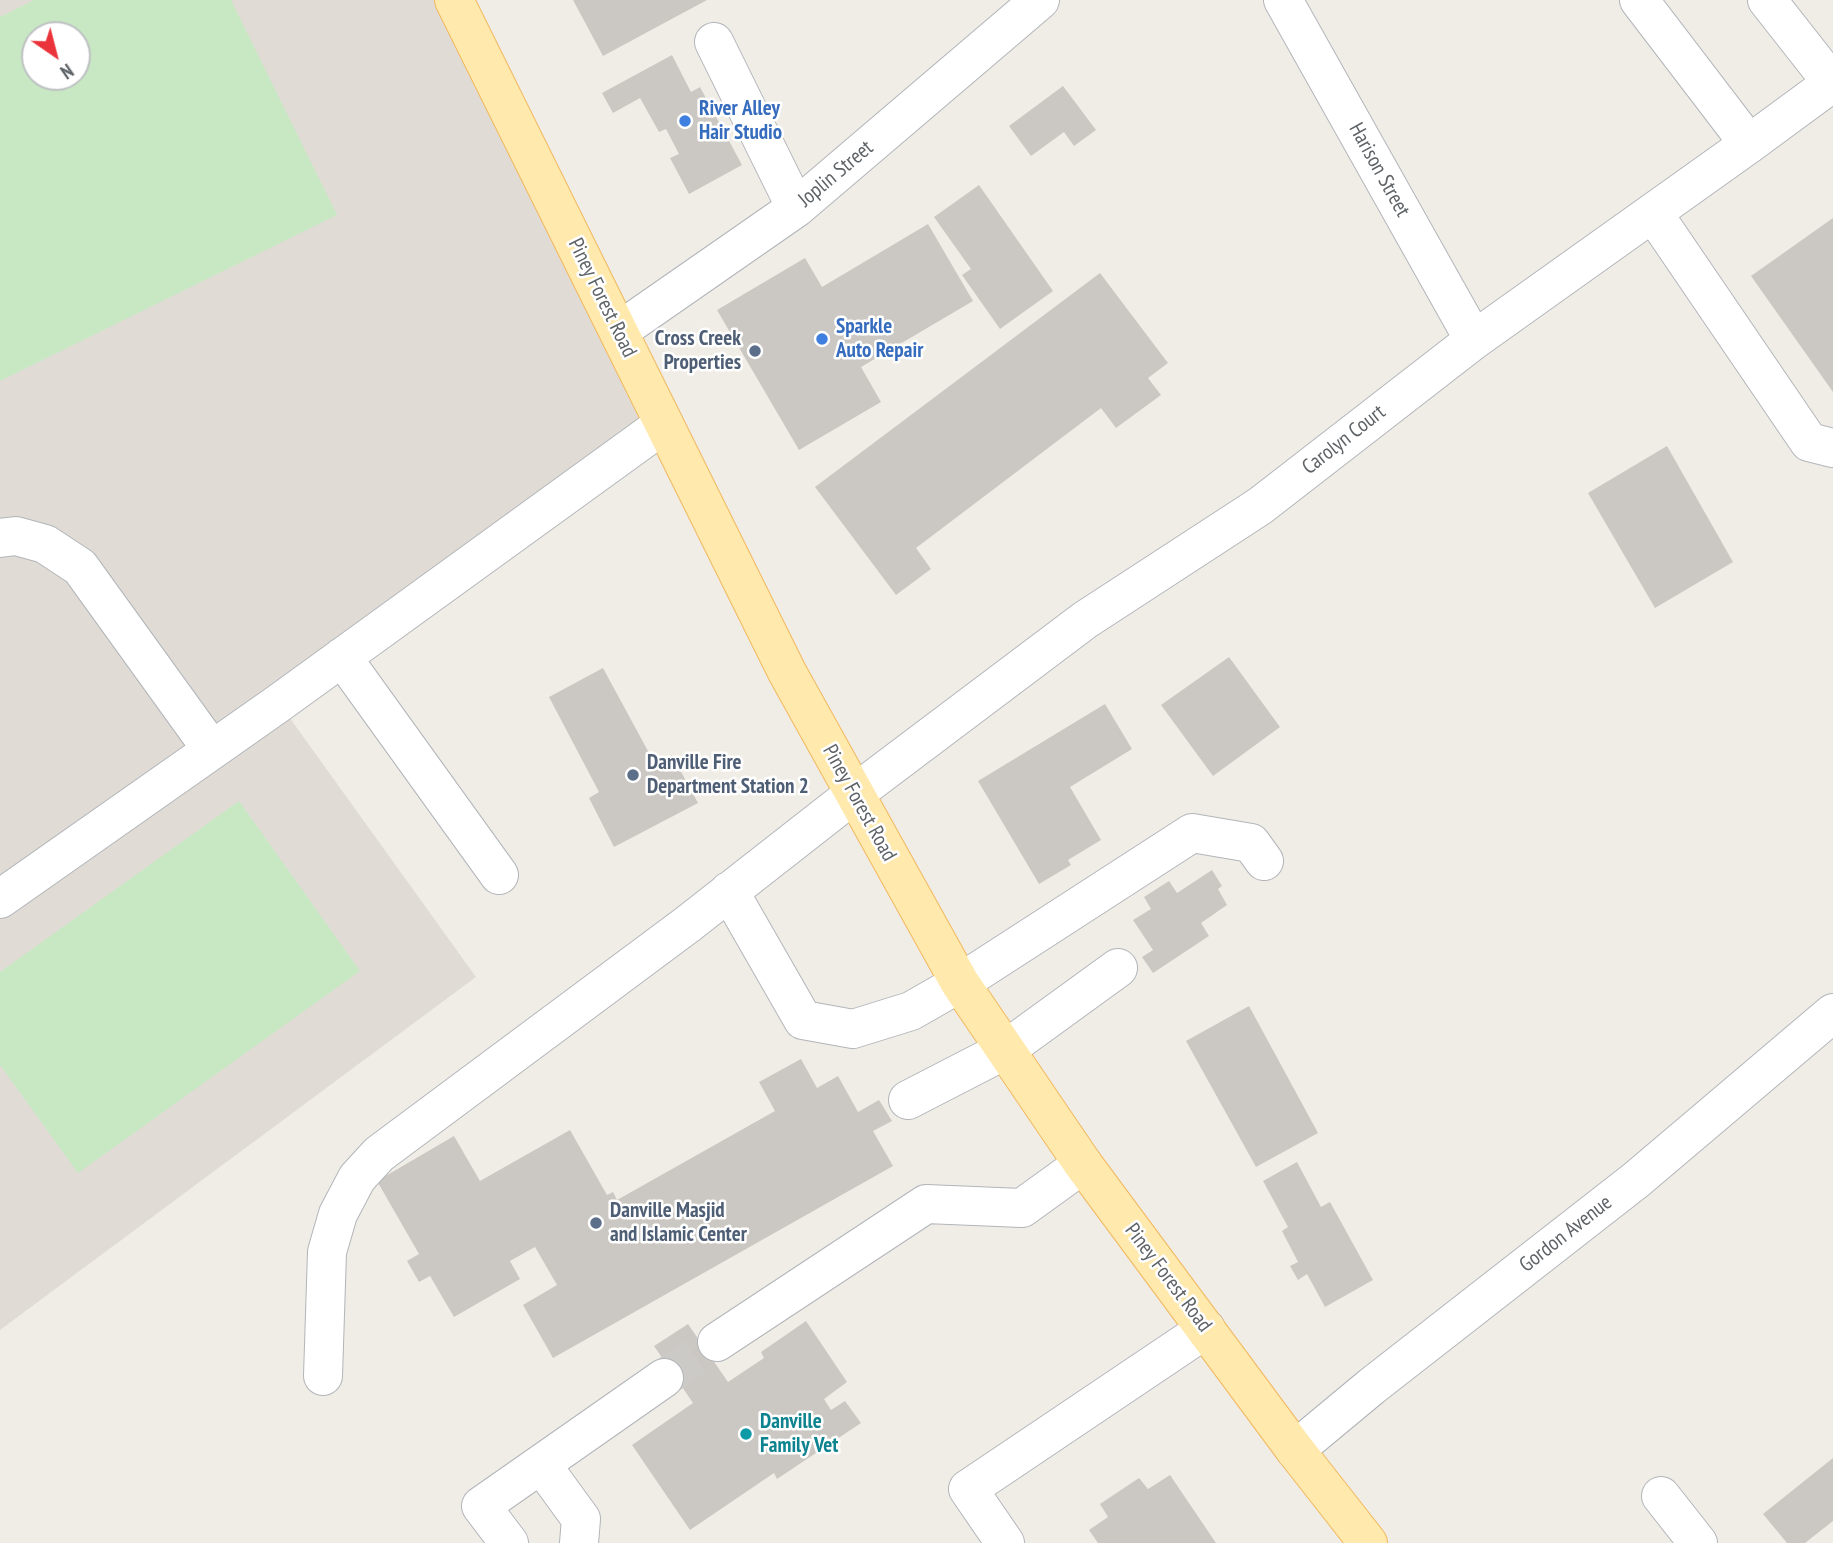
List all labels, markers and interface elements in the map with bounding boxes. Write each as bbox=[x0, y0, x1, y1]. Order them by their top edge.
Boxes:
north arrow bbox=[21, 21, 91, 91]
text: N bbox=[56, 59, 78, 84]
place label: River Alley Hair Studio bbox=[699, 96, 782, 146]
marker: River Alley Hair Studio bbox=[677, 113, 693, 129]
street label: Harison Street bbox=[1343, 119, 1415, 221]
street label: Joplin Street bbox=[793, 135, 879, 213]
street label: Piney Forest Road bbox=[562, 234, 642, 362]
place label: Sparkle Auto Repair bbox=[836, 314, 923, 364]
place label: Cross Creek Properties bbox=[655, 326, 741, 376]
marker: Sparkle Auto Repair bbox=[814, 331, 830, 347]
marker: Cross Creek Properties bbox=[747, 343, 763, 359]
street label: Carolyn Court bbox=[1298, 400, 1390, 480]
street label: Piney Forest Road bbox=[817, 740, 901, 866]
place label: Danville Fire Department Station 2 bbox=[647, 750, 809, 800]
marker: Danville Fire Department Station 2 bbox=[625, 767, 641, 783]
street label: Gordon Avenue bbox=[1515, 1190, 1617, 1278]
place label: Danville Masjid and Islamic Center bbox=[610, 1198, 747, 1248]
marker: Danville Masjid and Islamic Center bbox=[588, 1215, 604, 1231]
street label: Piney Forest Road bbox=[1119, 1219, 1217, 1337]
place label: Danville Family Vet bbox=[760, 1409, 838, 1459]
marker: Danville Family Vet bbox=[738, 1426, 754, 1442]

